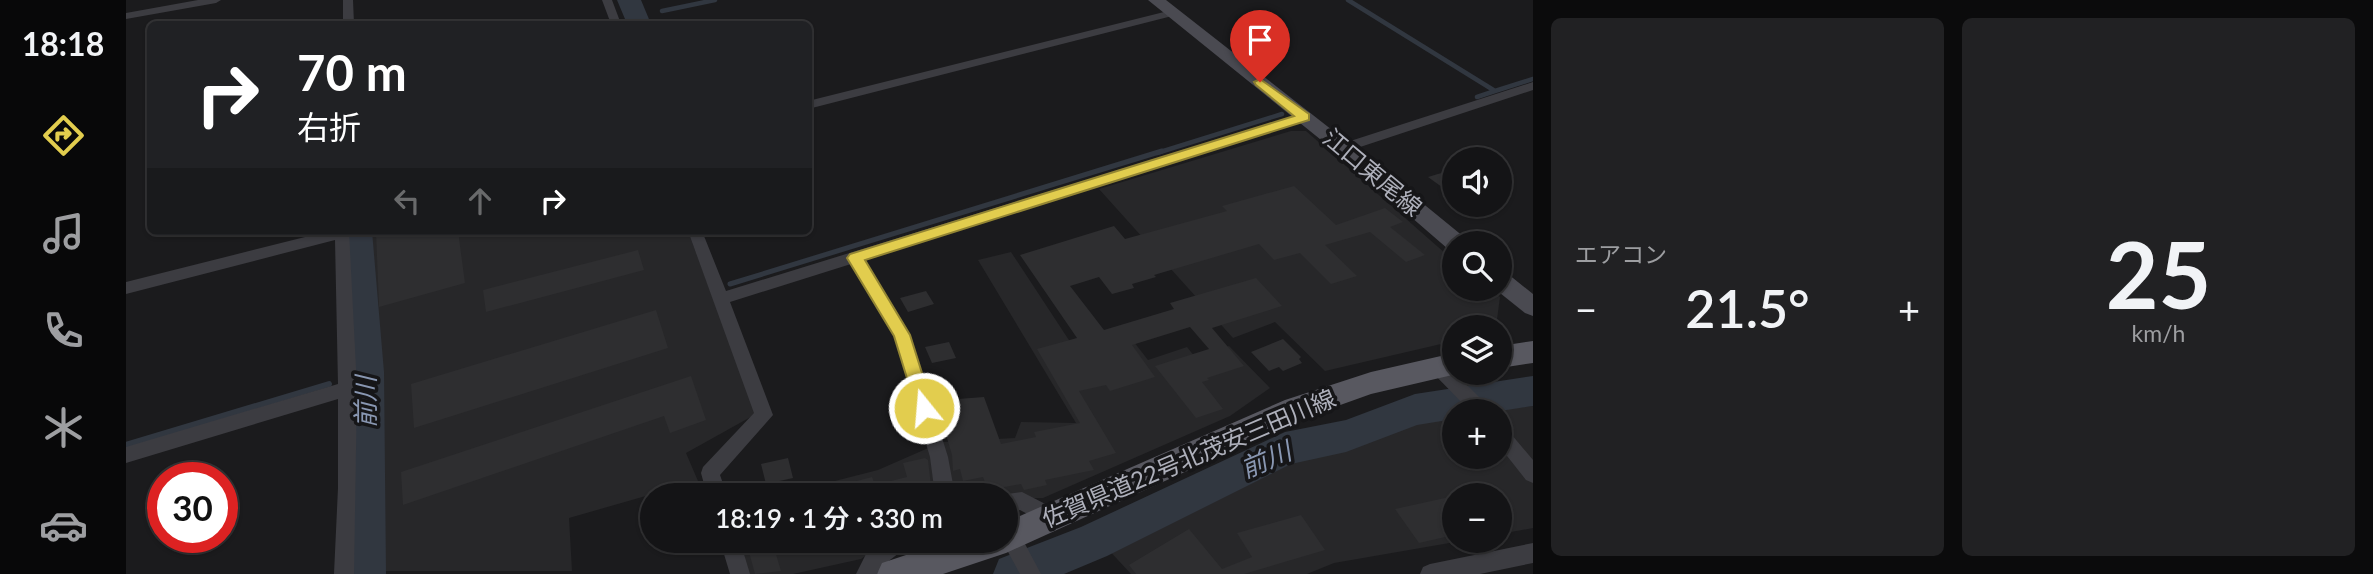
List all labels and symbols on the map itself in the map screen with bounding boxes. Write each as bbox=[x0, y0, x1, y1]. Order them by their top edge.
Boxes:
pin bbox=[1230, 10, 1290, 82]
street label: 江口東尾線 bbox=[1318, 122, 1428, 222]
position arrow bbox=[887, 371, 961, 445]
water label: 前川 bbox=[349, 373, 381, 428]
street label: 佐賀県道22号北茂安三田川線 bbox=[1037, 383, 1339, 533]
water label: 前川 bbox=[1235, 433, 1299, 484]
speed limit sign: 30 bbox=[147, 462, 238, 553]

